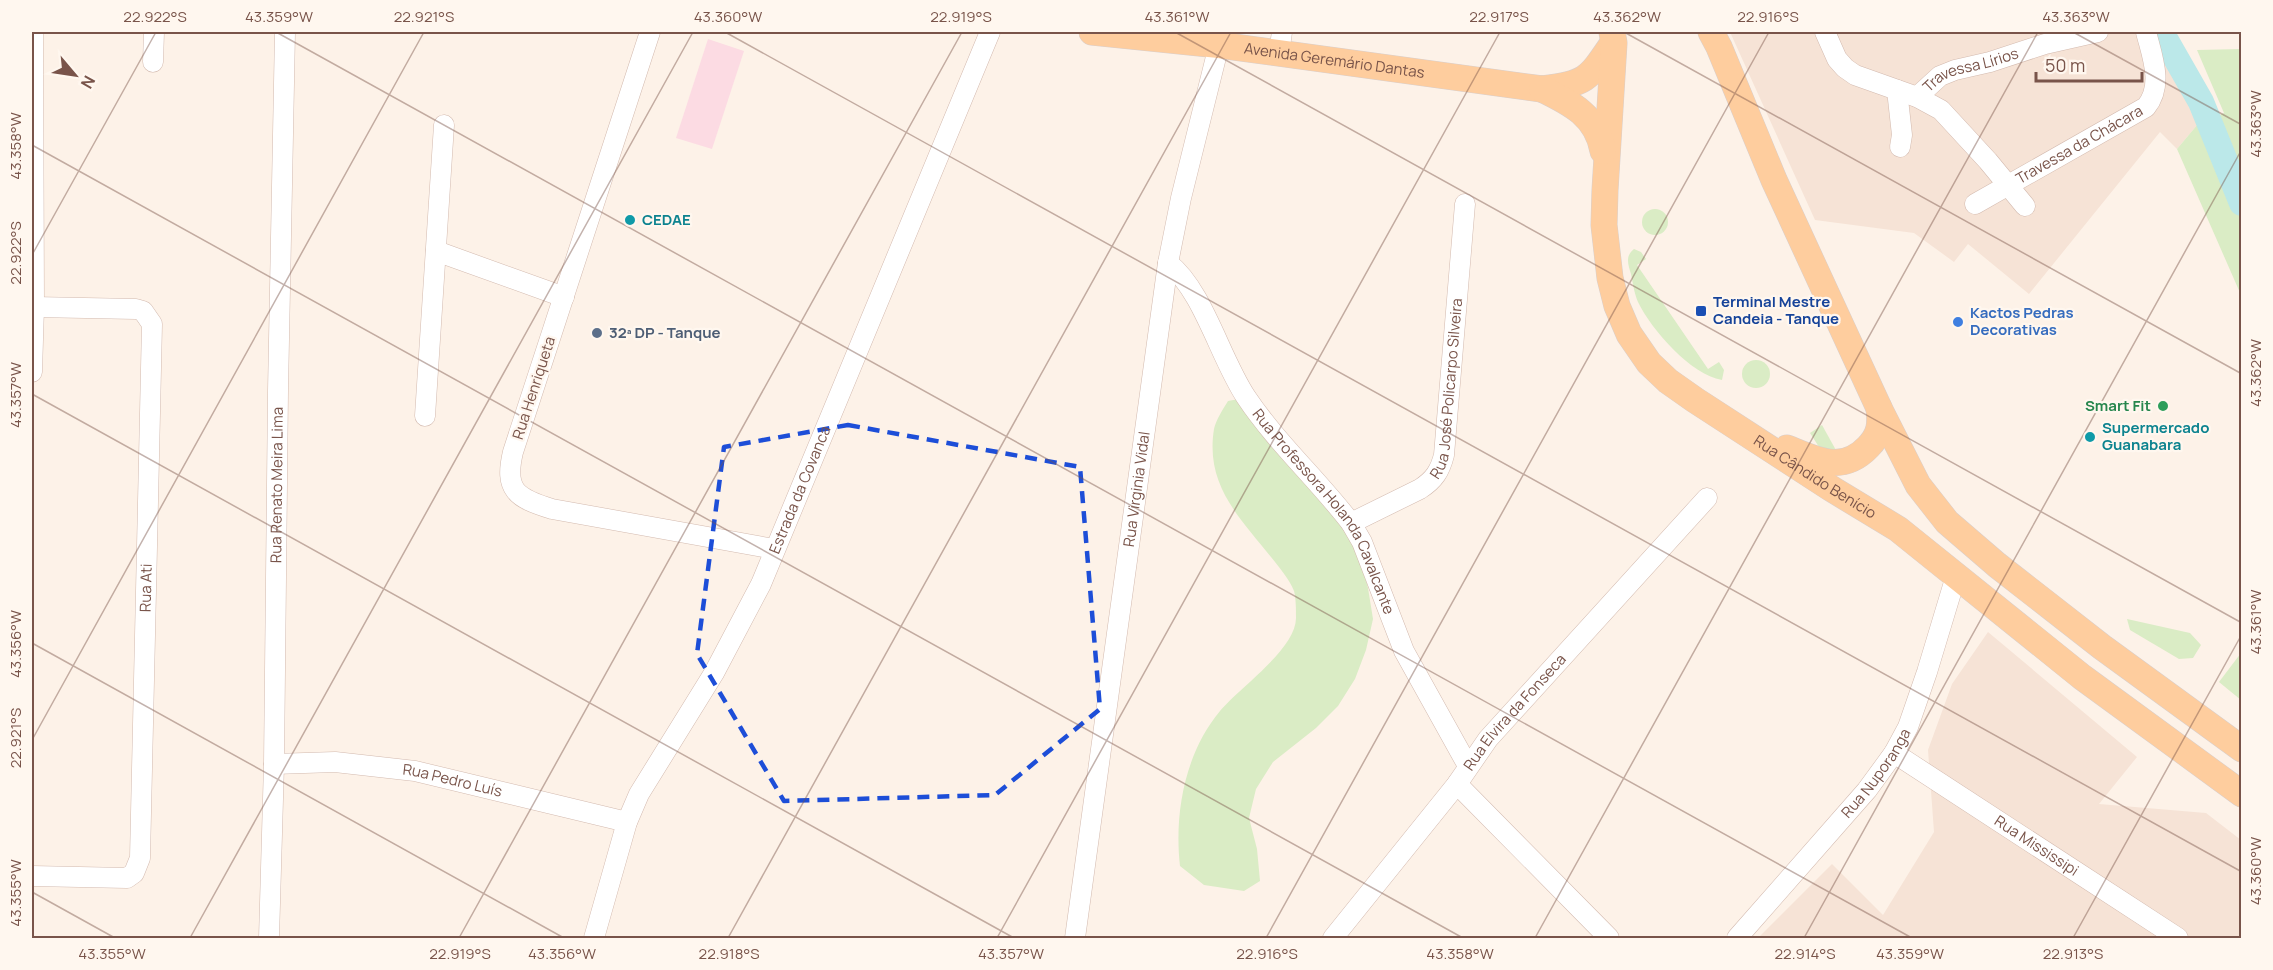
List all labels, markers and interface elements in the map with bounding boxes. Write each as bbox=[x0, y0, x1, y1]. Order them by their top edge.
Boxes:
text: 22.922°S bbox=[123, 6, 187, 27]
text: 43.359°W bbox=[245, 6, 313, 27]
text: 22.921°S bbox=[394, 6, 454, 27]
text: 43.360°W bbox=[694, 6, 762, 27]
text: 22.919°S bbox=[930, 6, 992, 27]
text: 43.361°W bbox=[1145, 6, 1209, 27]
text: 22.917°S bbox=[1469, 6, 1529, 27]
text: 43.362°W bbox=[1593, 6, 1661, 27]
text: 22.916°S bbox=[1737, 6, 1799, 27]
text: 43.363°W bbox=[2042, 6, 2110, 27]
street label: Avenida Geremário Dantas bbox=[1243, 38, 1426, 83]
street label: Travessa Lírios bbox=[1918, 42, 2021, 97]
north arrow bbox=[45, 45, 105, 105]
scale bar bbox=[2036, 45, 2142, 83]
text: 50 m bbox=[2045, 53, 2085, 77]
text: N bbox=[76, 72, 101, 93]
text: 43.363°W bbox=[2245, 90, 2266, 158]
street label: Travessa da Chácara bbox=[2012, 100, 2146, 189]
text: 43.358°W bbox=[5, 112, 26, 180]
place label: CEDAE bbox=[642, 209, 691, 230]
marker: CEDAE bbox=[623, 213, 637, 227]
text: 22.922°S bbox=[5, 221, 26, 285]
place label: Terminal Mestre Candeia - Tanque bbox=[1713, 291, 1839, 329]
street label: Rua José Policarpo Silveira bbox=[1425, 297, 1467, 483]
place label: Kactos Pedras Decorativas bbox=[1970, 302, 2074, 340]
marker: Terminal Mestre Candeia - Tanque bbox=[1694, 304, 1708, 318]
marker: Kactos Pedras Decorativas bbox=[1951, 315, 1965, 329]
place label: 32ª DP - Tanque bbox=[609, 322, 721, 343]
marker: 32ª DP - Tanque bbox=[590, 326, 604, 340]
street label: Rua Henriqueta bbox=[507, 334, 560, 442]
text: 43.362°W bbox=[2245, 339, 2266, 407]
text: 43.357°W bbox=[5, 362, 26, 428]
place label: Smart Fit bbox=[2085, 395, 2151, 416]
marker: Smart Fit bbox=[2156, 399, 2170, 413]
street label: Rua Professora Holanda Cavalcante bbox=[1248, 404, 1400, 617]
street label: Rua Renato Meira Lima bbox=[265, 407, 288, 563]
place label: Supermercado Guanabara bbox=[2102, 417, 2209, 455]
street label: Estrada da Covanca bbox=[764, 423, 835, 557]
street label: Rua Virginia Vidal bbox=[1118, 430, 1155, 548]
street label: Rua Cândido Benício bbox=[1750, 430, 1880, 523]
marker: Supermercado Guanabara bbox=[2083, 430, 2097, 444]
street label: Rua Ati bbox=[135, 563, 157, 612]
text: 43.361°W bbox=[2245, 590, 2266, 654]
text: 43.356°W bbox=[5, 610, 26, 678]
street label: Rua Elvira da Fonseca bbox=[1458, 649, 1570, 775]
text: 22.921°S bbox=[5, 708, 26, 768]
street label: Rua Nuporanga bbox=[1836, 725, 1915, 822]
street label: Rua Pedro Luís bbox=[402, 759, 504, 802]
street label: Rua Mississipi bbox=[1990, 810, 2083, 881]
text: 43.360°W bbox=[2245, 837, 2266, 905]
text: 43.355°W bbox=[5, 859, 26, 927]
text: 43.355°W bbox=[78, 943, 146, 964]
text: 22.919°S bbox=[429, 943, 491, 964]
text: 43.356°W bbox=[528, 943, 596, 964]
text: 22.918°S bbox=[699, 943, 759, 964]
text: 43.357°W bbox=[978, 943, 1044, 964]
text: 22.916°S bbox=[1236, 943, 1298, 964]
text: 43.358°W bbox=[1426, 943, 1494, 964]
text: 22.914°S bbox=[1775, 943, 1835, 964]
text: 43.359°W bbox=[1876, 943, 1944, 964]
text: 22.913°S bbox=[2043, 943, 2103, 964]

